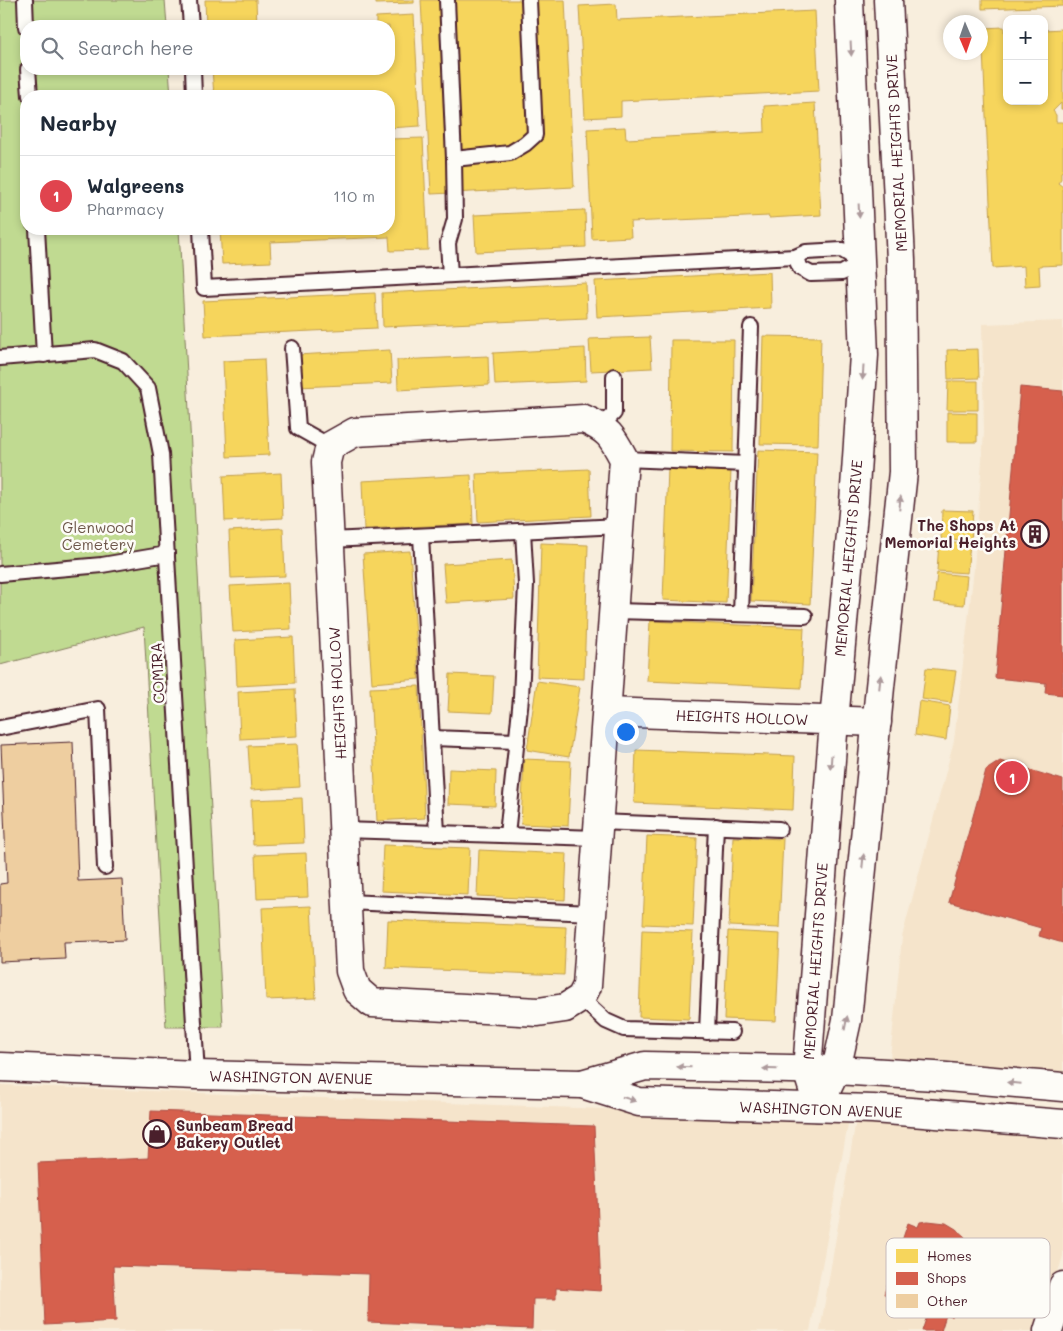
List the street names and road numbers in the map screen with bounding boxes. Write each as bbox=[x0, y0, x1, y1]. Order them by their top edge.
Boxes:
street label: MEMORIAL HEIGHTS DRIVE bbox=[881, 53, 911, 252]
street label: MEMORIAL HEIGHTS DRIVE bbox=[829, 458, 867, 657]
street label: HEIGHTS HOLLOW bbox=[324, 626, 350, 760]
street label: COMIRA bbox=[145, 642, 169, 704]
street label: HEIGHTS HOLLOW bbox=[675, 705, 809, 729]
street label: MEMORIAL HEIGHTS DRIVE bbox=[798, 861, 832, 1060]
street label: WASHINGTON AVENUE bbox=[209, 1066, 373, 1088]
street label: WASHINGTON AVENUE bbox=[739, 1096, 903, 1122]

